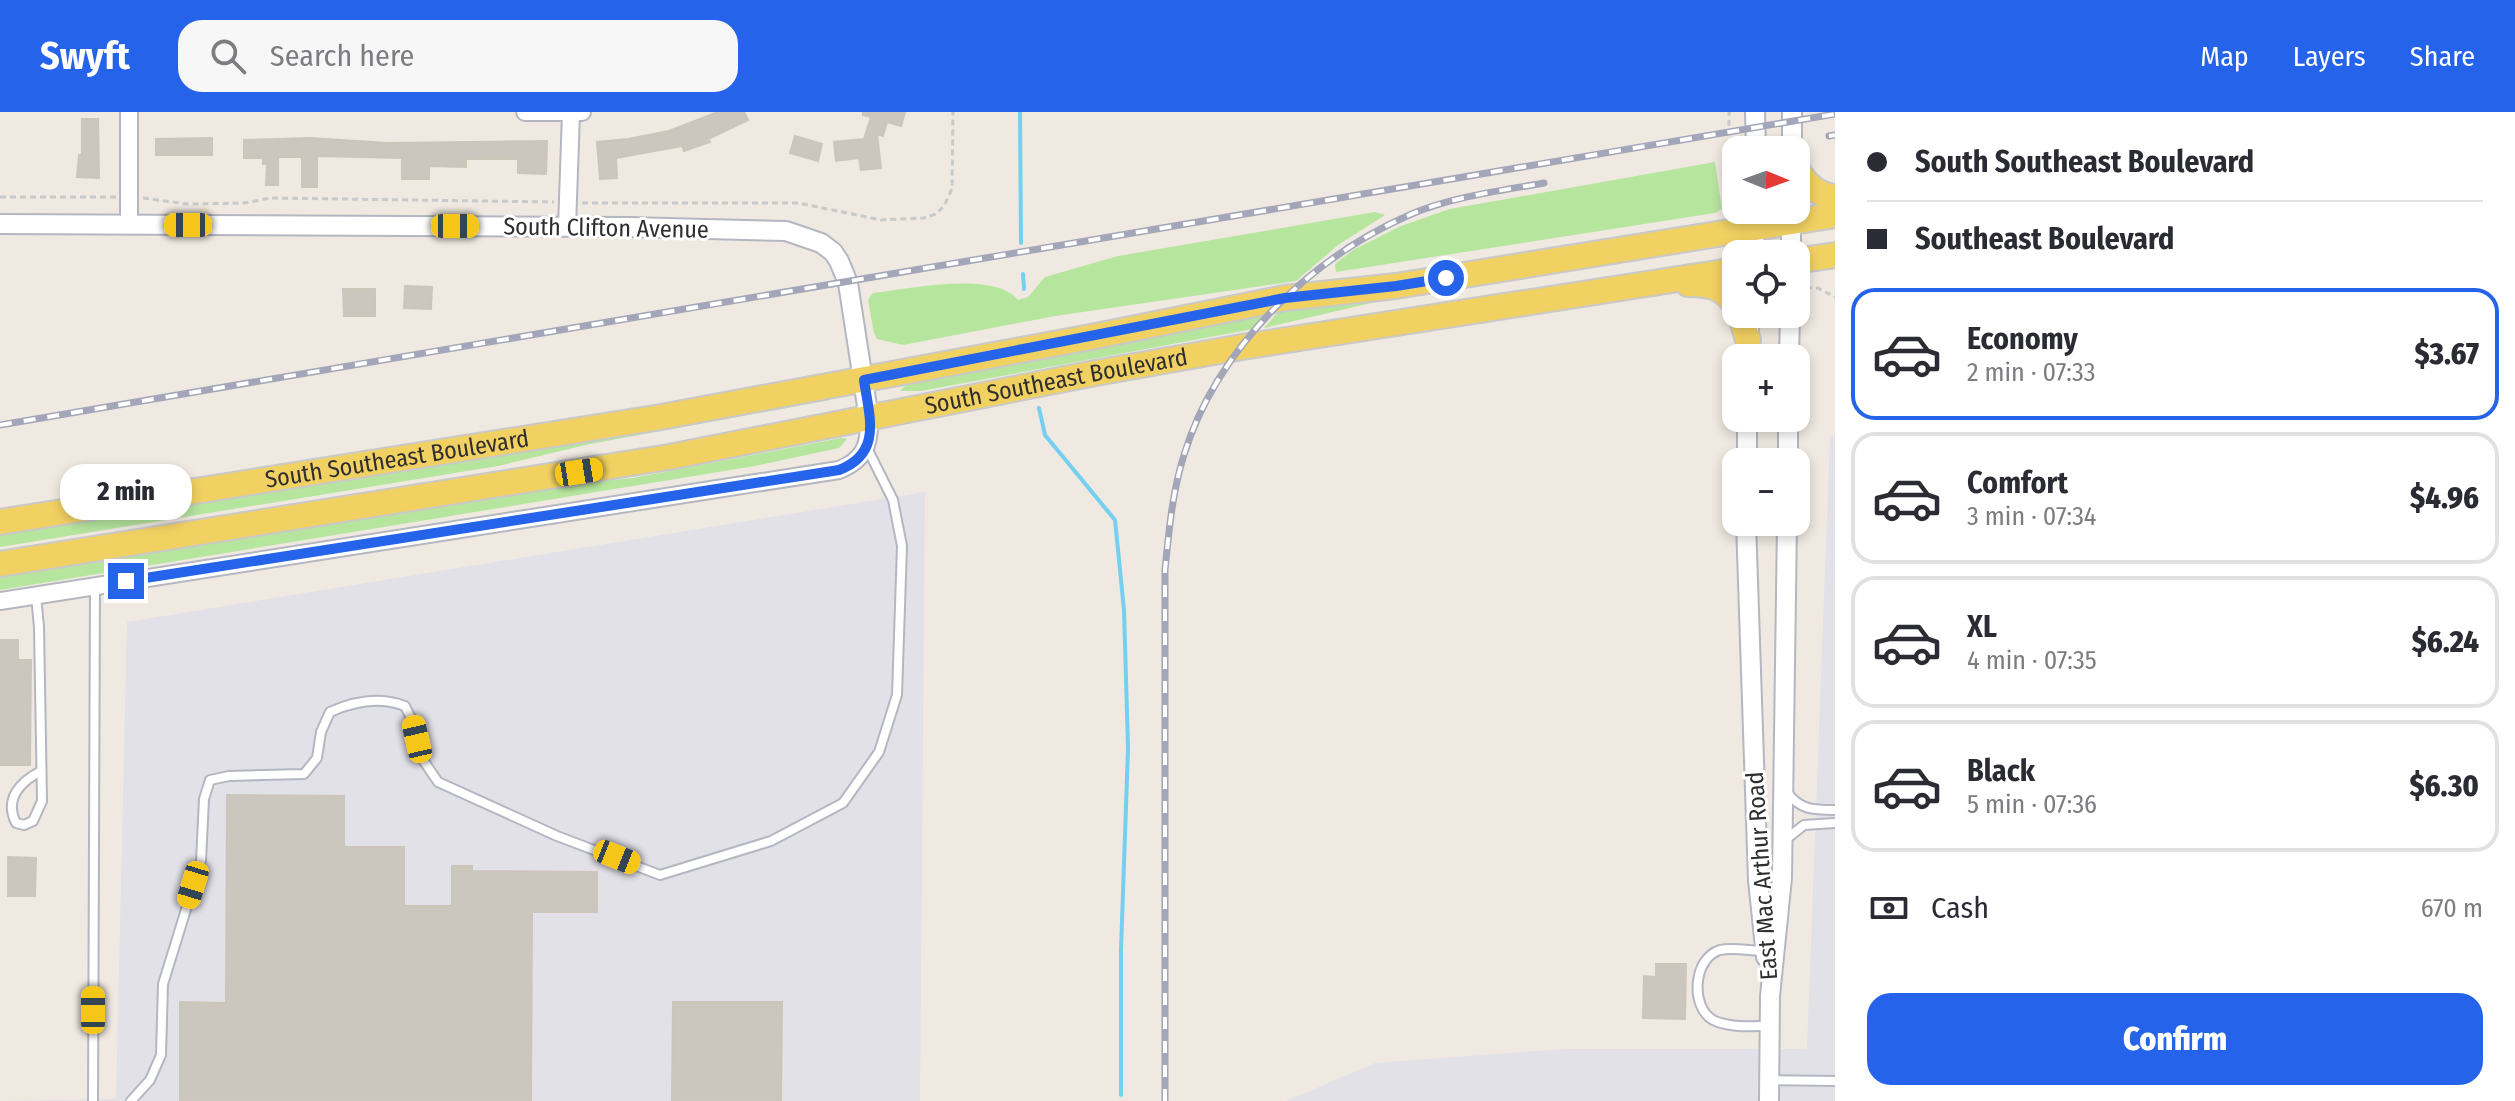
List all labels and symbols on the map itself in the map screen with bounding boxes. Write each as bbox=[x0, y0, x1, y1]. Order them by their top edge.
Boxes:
north arrow bbox=[1722, 136, 1810, 224]
street label: South Clifton Avenue bbox=[503, 212, 709, 244]
car bbox=[164, 213, 212, 237]
car bbox=[431, 214, 479, 238]
route start bbox=[1428, 260, 1464, 296]
street label: South Southeast Boulevard bbox=[922, 343, 1190, 420]
street label: South Southeast Boulevard bbox=[263, 424, 531, 494]
car bbox=[553, 456, 605, 488]
callout: 2 min bbox=[60, 465, 192, 521]
route end bbox=[108, 563, 144, 599]
car bbox=[400, 713, 434, 765]
street label: East Mac Arthur Road bbox=[1741, 771, 1783, 981]
car bbox=[590, 837, 644, 877]
car bbox=[175, 859, 211, 911]
car bbox=[81, 986, 105, 1034]

